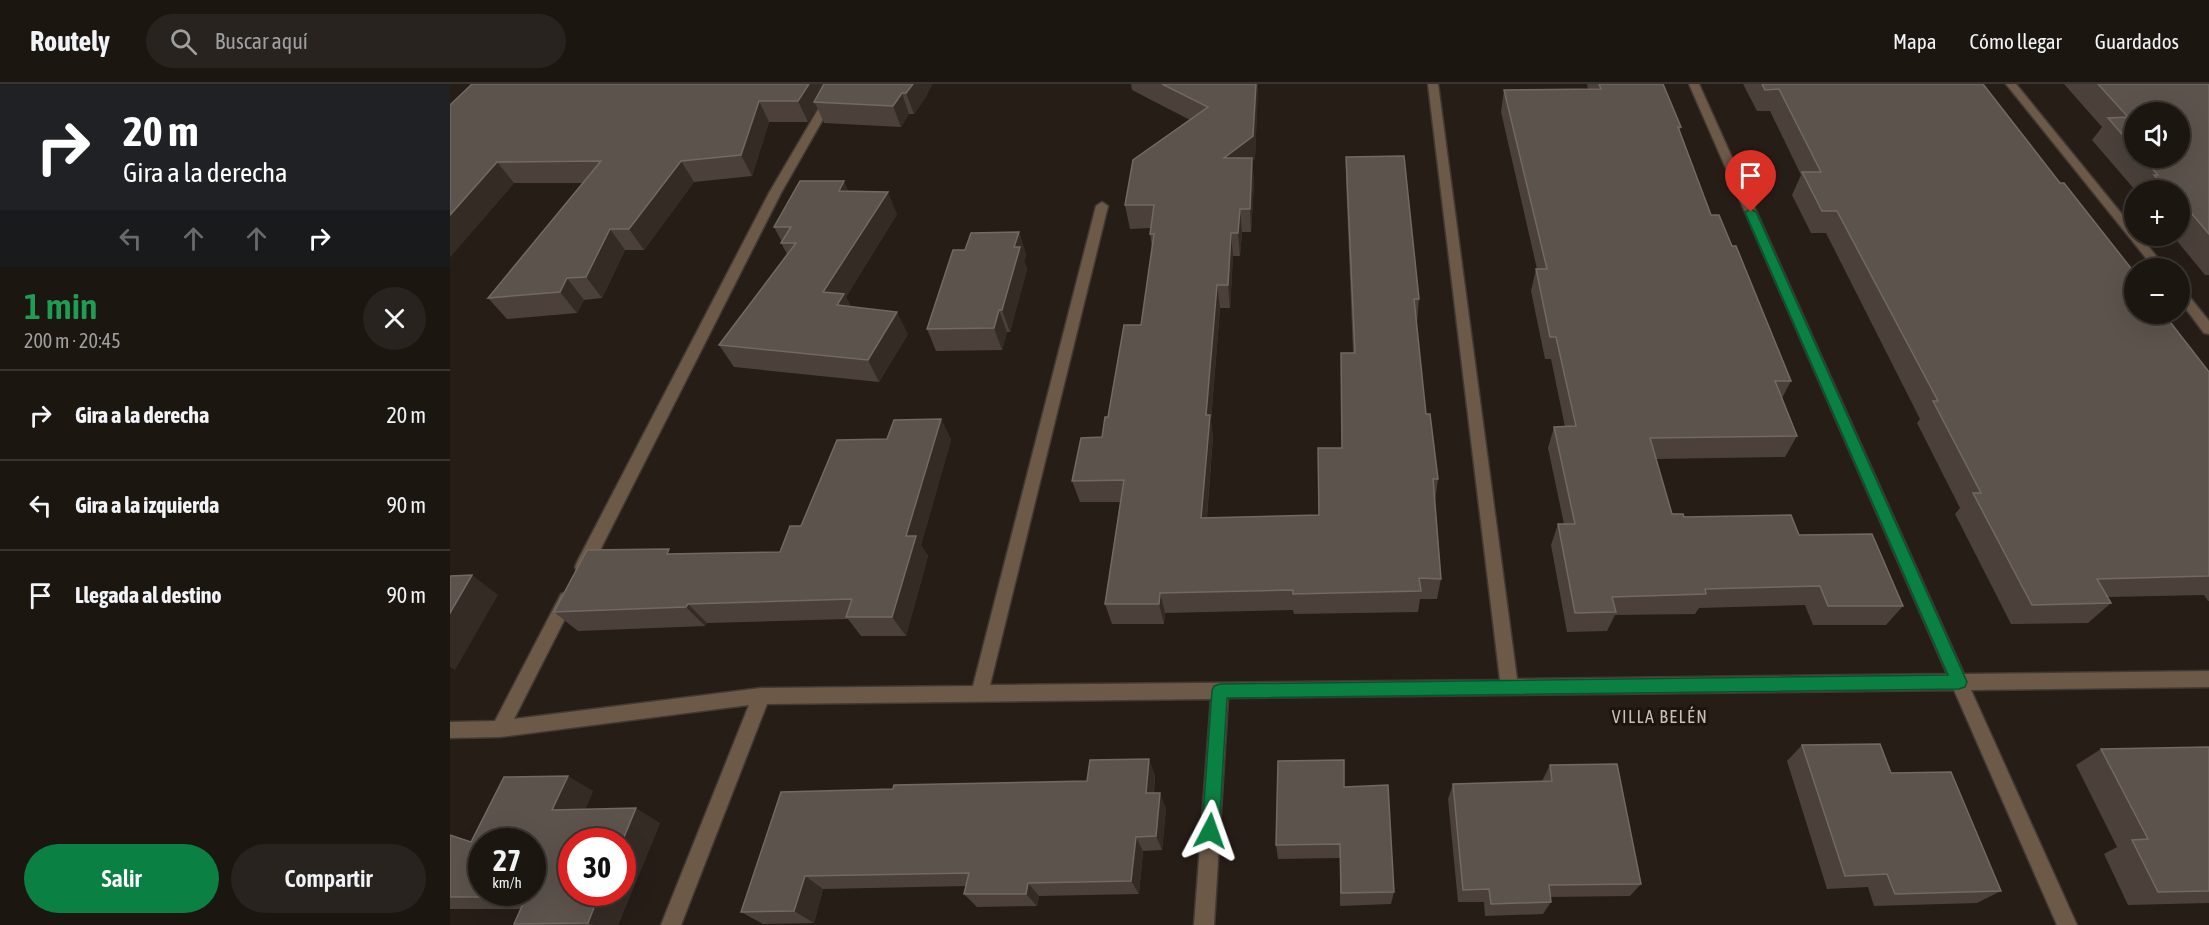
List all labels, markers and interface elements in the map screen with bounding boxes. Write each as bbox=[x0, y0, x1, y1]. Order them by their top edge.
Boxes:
search box bbox=[146, 14, 566, 68]
text: Routely bbox=[30, 25, 110, 57]
icon: search bbox=[167, 25, 200, 58]
text: Buscar aquí bbox=[215, 28, 308, 54]
text: Mapa bbox=[1893, 29, 1937, 53]
text: Cómo llegar bbox=[1970, 29, 2062, 53]
text: Guardados bbox=[2095, 29, 2179, 53]
map controls bbox=[2124, 102, 2190, 324]
button: sound bbox=[2124, 102, 2190, 168]
text: 20 m bbox=[123, 107, 198, 155]
icon: right bbox=[24, 108, 102, 186]
pin bbox=[1725, 150, 1776, 212]
text: Gira a la derecha bbox=[123, 157, 288, 188]
icon: arrive bbox=[1734, 159, 1767, 192]
button: + bbox=[2124, 180, 2190, 246]
icon: left bbox=[114, 222, 147, 255]
icon: ahead bbox=[177, 222, 210, 255]
icon: ahead bbox=[240, 222, 273, 255]
icon: right bbox=[303, 222, 336, 255]
button: − bbox=[2124, 258, 2190, 324]
text: 1 min bbox=[24, 285, 98, 327]
button: close bbox=[363, 287, 426, 350]
text: 200 m · 20:45 bbox=[24, 329, 121, 352]
icon: right bbox=[24, 399, 57, 432]
text: Gira a la derecha bbox=[75, 402, 209, 428]
text: 20 m bbox=[386, 402, 426, 428]
icon: left bbox=[24, 489, 57, 522]
text: Gira a la izquierda bbox=[75, 492, 219, 518]
text: 90 m bbox=[386, 492, 426, 518]
icon: arrive bbox=[24, 579, 57, 612]
text: Llegada al destino bbox=[75, 582, 222, 608]
text: 90 m bbox=[386, 582, 426, 608]
district label: VILLA BELÉN bbox=[1612, 706, 1708, 727]
position arrow bbox=[1178, 799, 1242, 863]
speed limit sign: 30 bbox=[558, 828, 636, 906]
text: 27 bbox=[493, 843, 521, 877]
button: Salir bbox=[24, 844, 219, 913]
button: Compartir bbox=[231, 844, 426, 913]
text: km/h bbox=[492, 874, 522, 891]

